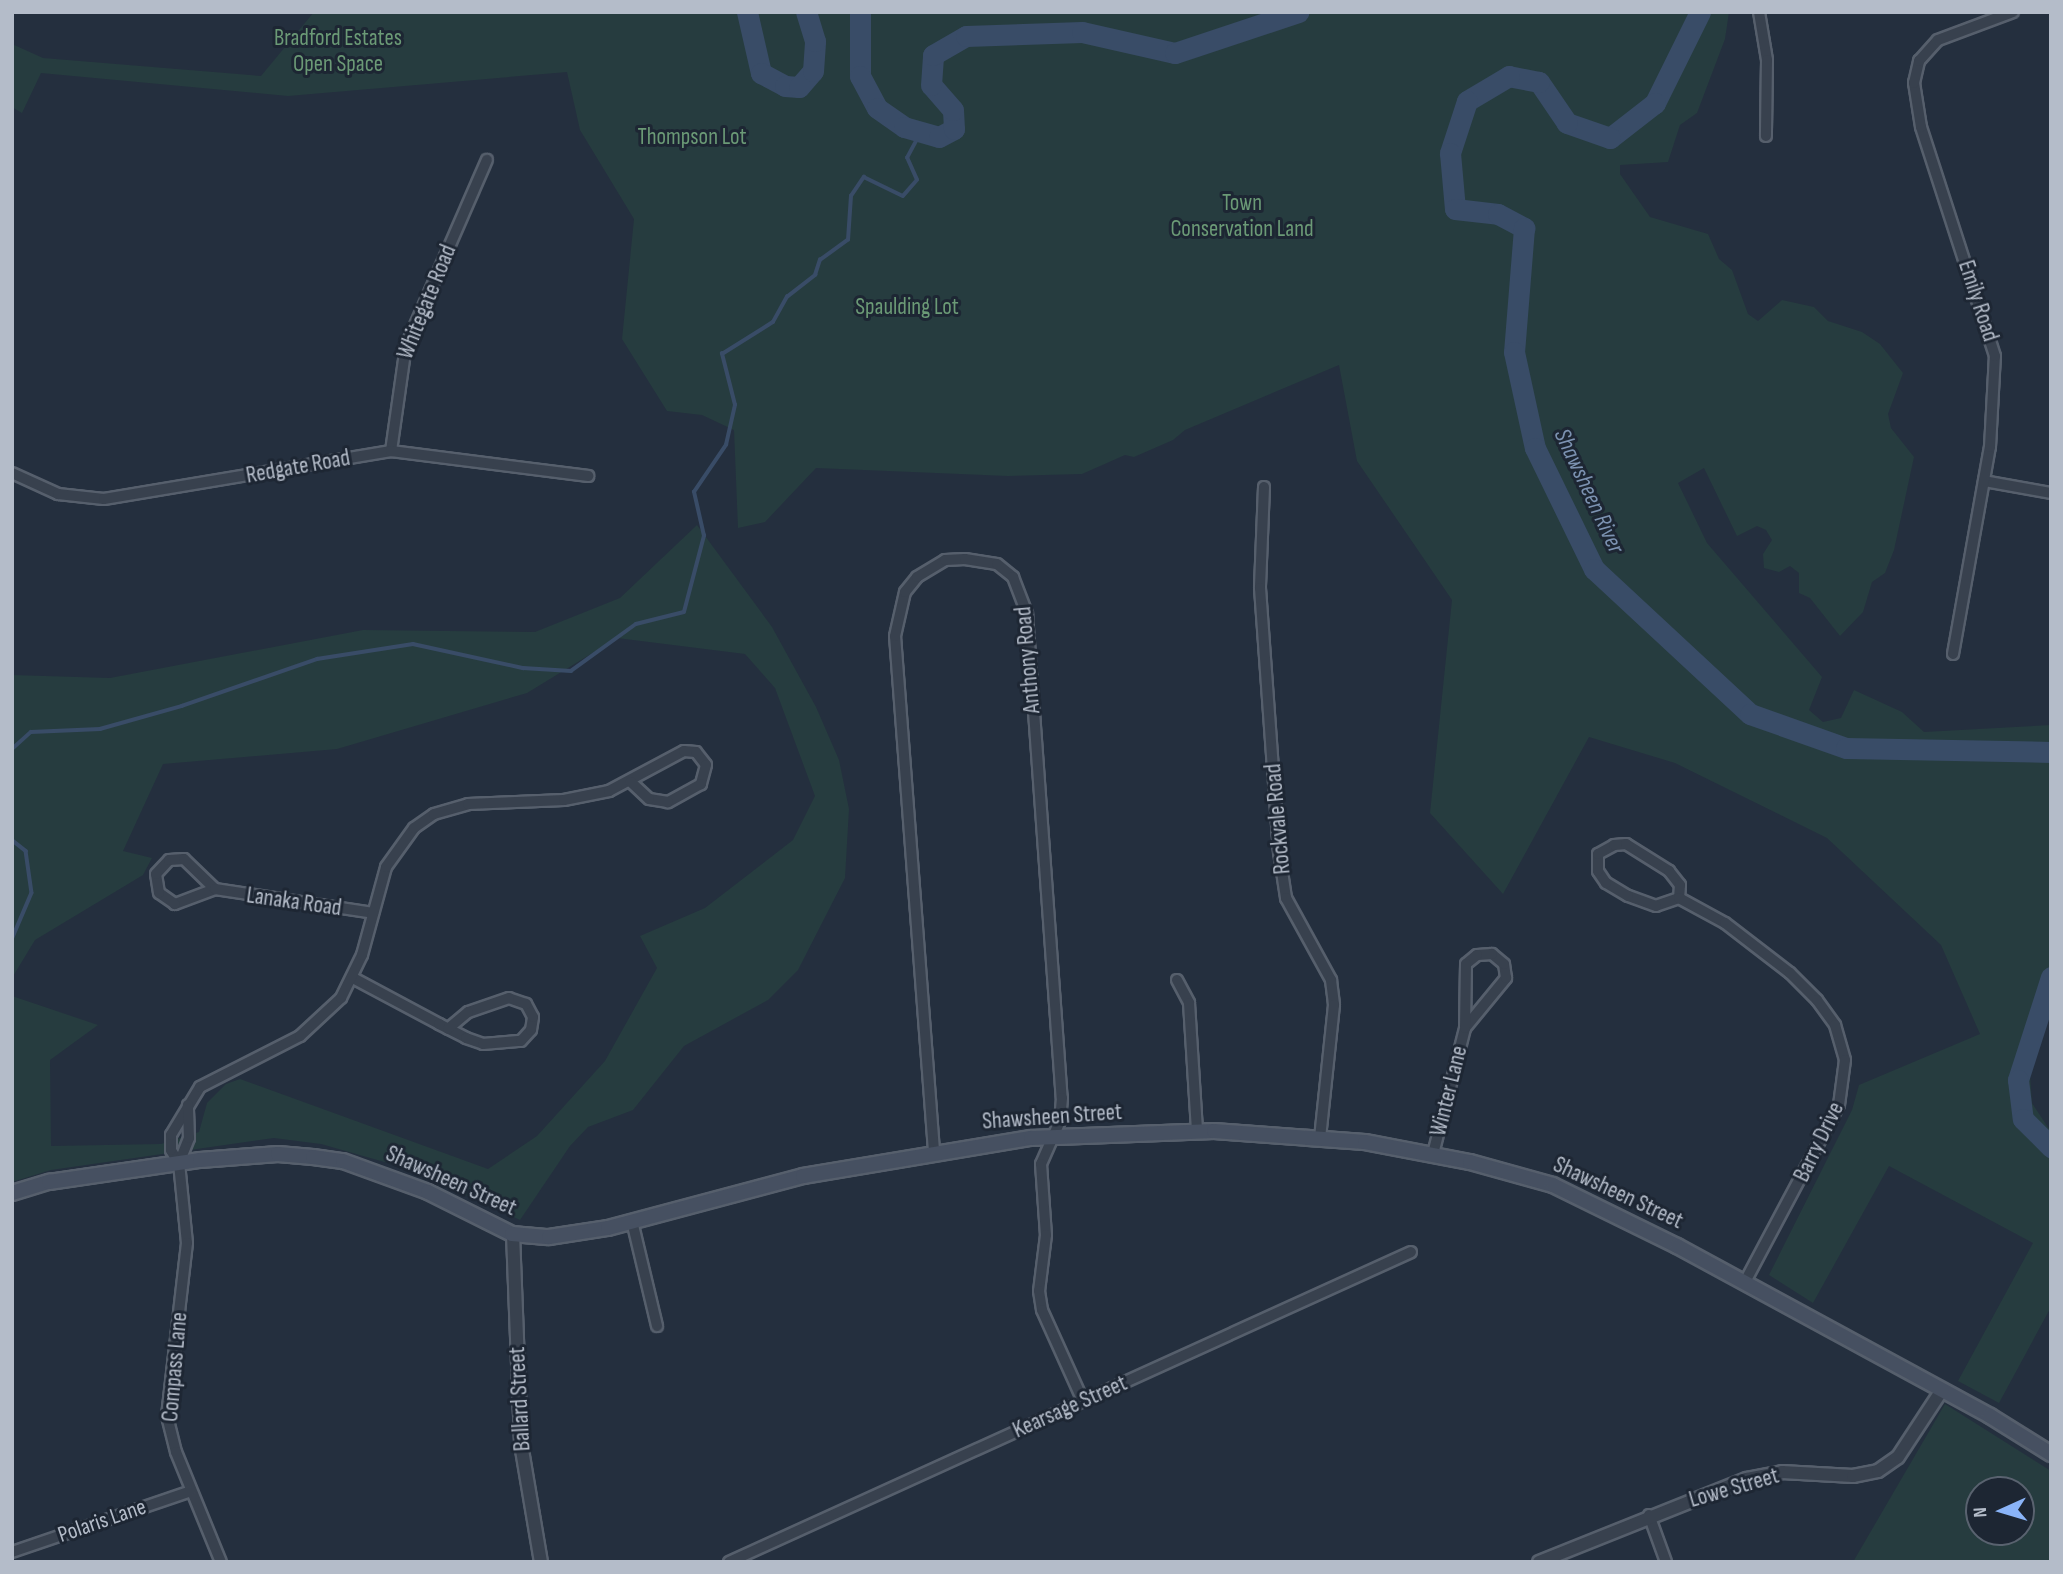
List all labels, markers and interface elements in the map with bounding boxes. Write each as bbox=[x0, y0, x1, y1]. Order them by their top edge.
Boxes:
park label: Bradford Estates Open Space bbox=[274, 24, 402, 78]
park label: Thompson Lot bbox=[638, 123, 746, 151]
park label: Town Conservation Land bbox=[1170, 189, 1314, 243]
street label: Whitegate Road bbox=[392, 241, 462, 363]
street label: Emily Road bbox=[1952, 257, 2004, 345]
park label: Spaulding Lot bbox=[855, 293, 959, 321]
water label: Shawsheen River bbox=[1548, 424, 1630, 558]
street label: Redgate Road bbox=[244, 444, 352, 490]
street label: Anthony Road bbox=[1010, 605, 1046, 715]
street label: Rockvale Road bbox=[1259, 763, 1297, 875]
street label: Lanaka Road bbox=[245, 882, 343, 922]
street label: Winter Lane bbox=[1424, 1043, 1474, 1139]
street label: Shawsheen Street bbox=[981, 1098, 1123, 1136]
street label: Barry Drive bbox=[1788, 1098, 1850, 1186]
street label: Shawsheen Street bbox=[381, 1140, 521, 1222]
street label: Shawsheen Street bbox=[1549, 1151, 1687, 1235]
street label: Compass Lane bbox=[156, 1311, 194, 1423]
street label: Ballard Street bbox=[503, 1346, 537, 1452]
street label: Kearsage Street bbox=[1009, 1370, 1131, 1444]
street label: Lowe Street bbox=[1686, 1462, 1782, 1514]
north arrow bbox=[1965, 1476, 2035, 1546]
street label: Polaris Lane bbox=[54, 1493, 150, 1549]
text: N bbox=[1969, 1506, 1992, 1518]

